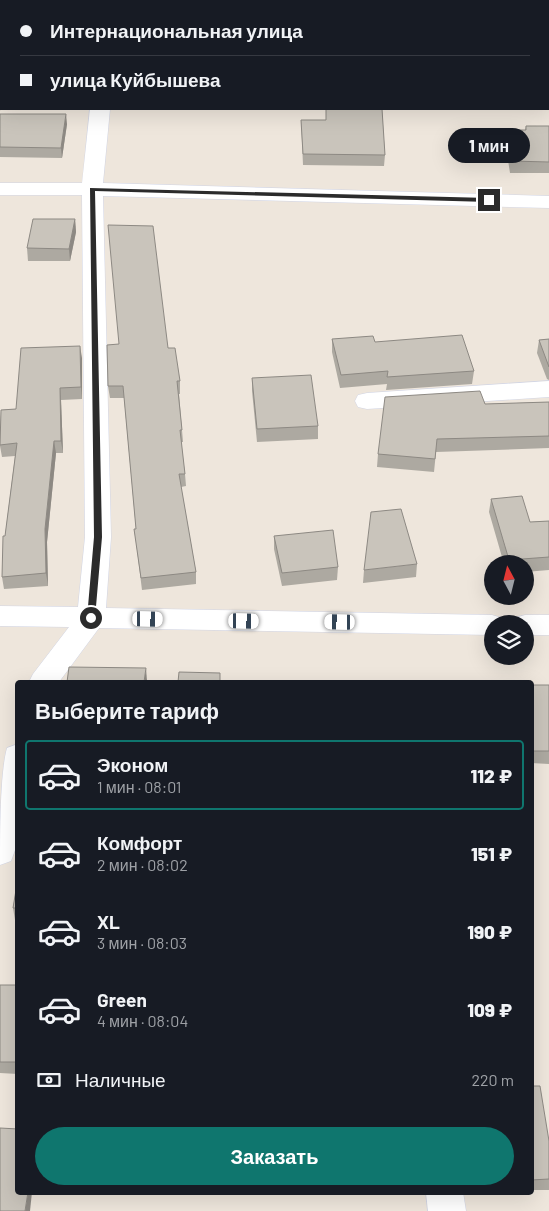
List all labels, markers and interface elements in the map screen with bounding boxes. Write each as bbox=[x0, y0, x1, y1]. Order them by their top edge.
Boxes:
text: Интернациональная улица bbox=[50, 19, 303, 42]
text: улица Куйбышева bbox=[50, 68, 221, 91]
callout: 1 мин bbox=[448, 128, 530, 162]
text: 1 мин bbox=[469, 136, 509, 155]
route end bbox=[478, 189, 500, 211]
north arrow bbox=[484, 555, 534, 605]
map controls bbox=[484, 555, 534, 665]
route start bbox=[80, 607, 102, 629]
car bbox=[132, 611, 163, 627]
car bbox=[228, 613, 259, 629]
car bbox=[324, 614, 355, 630]
button: layers bbox=[484, 615, 534, 665]
text: Выберите тариф bbox=[35, 697, 219, 723]
icon: car bbox=[37, 753, 82, 798]
text: Эконом bbox=[97, 753, 168, 776]
text: 112 ₽ bbox=[470, 764, 512, 787]
text: 1 мин · 08:01 bbox=[97, 777, 181, 796]
icon: car bbox=[37, 831, 82, 876]
text: Комфорт bbox=[97, 831, 182, 854]
text: 151 ₽ bbox=[471, 842, 512, 865]
text: 2 мин · 08:02 bbox=[97, 855, 188, 874]
icon: car bbox=[37, 909, 82, 954]
text: XL bbox=[97, 910, 120, 933]
text: 190 ₽ bbox=[467, 920, 512, 943]
text: 3 мин · 08:03 bbox=[97, 933, 187, 952]
icon: car bbox=[37, 987, 82, 1032]
text: Green bbox=[97, 988, 147, 1011]
text: 109 ₽ bbox=[467, 998, 512, 1021]
text: 4 мин · 08:04 bbox=[97, 1011, 188, 1030]
icon: cash bbox=[35, 1066, 63, 1094]
text: Наличные bbox=[75, 1068, 166, 1091]
text: 220 m bbox=[471, 1070, 514, 1089]
button: Заказать bbox=[35, 1127, 514, 1185]

